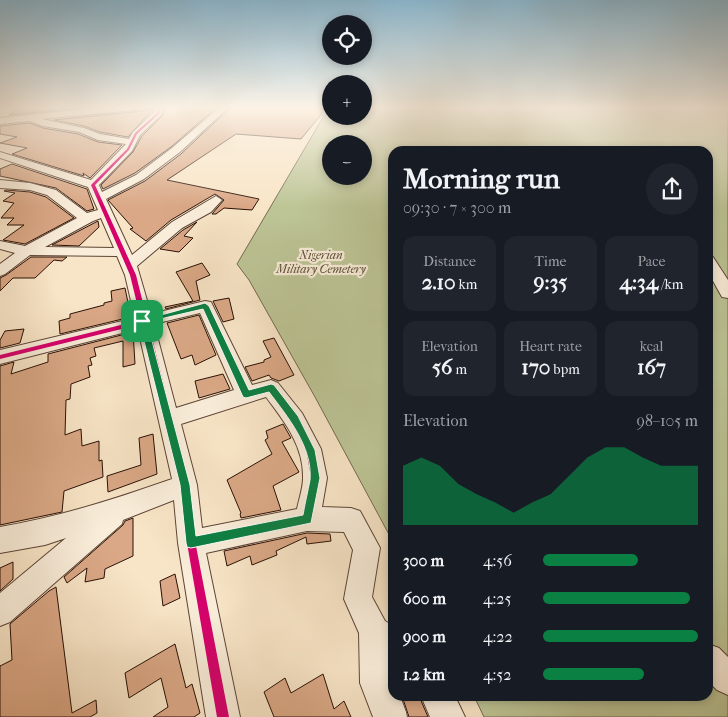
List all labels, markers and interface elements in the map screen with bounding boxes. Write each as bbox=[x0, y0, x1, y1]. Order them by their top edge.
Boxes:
map controls bbox=[322, 15, 372, 185]
button: locate bbox=[322, 15, 372, 65]
button: + bbox=[322, 75, 372, 125]
button: − bbox=[322, 135, 372, 185]
text: Morning run bbox=[403, 162, 560, 195]
button: share bbox=[646, 163, 698, 215]
text: 09:30 · 7 × 300 m bbox=[403, 198, 511, 217]
park label: Nigerian Military Cemetery bbox=[275, 248, 367, 276]
text: Distance bbox=[423, 253, 476, 270]
text: Time bbox=[535, 253, 566, 270]
text: Pace bbox=[638, 253, 665, 270]
text: 2.10 bbox=[422, 270, 455, 294]
text: 9:35 bbox=[534, 270, 567, 294]
text: 4:34 bbox=[620, 270, 658, 294]
text: km bbox=[455, 276, 477, 293]
text: /km bbox=[658, 276, 683, 293]
pin bbox=[121, 300, 163, 342]
icon: arrive bbox=[128, 307, 156, 335]
text: Elevation bbox=[421, 338, 478, 355]
text: Heart rate bbox=[519, 338, 582, 355]
text: kcal bbox=[640, 338, 663, 355]
text: 56 bbox=[432, 355, 452, 379]
text: 170 bbox=[521, 355, 550, 379]
text: 167 bbox=[637, 355, 666, 379]
text: m bbox=[452, 361, 467, 378]
text: bpm bbox=[550, 361, 580, 378]
text: Elevation bbox=[403, 411, 468, 430]
text: 98–105 m bbox=[637, 411, 698, 430]
text: 300 m bbox=[403, 551, 444, 570]
text: 4:56 bbox=[483, 551, 512, 570]
text: 600 m bbox=[403, 589, 446, 608]
text: 4:25 bbox=[483, 589, 511, 608]
text: 900 m bbox=[403, 627, 446, 646]
text: 4:22 bbox=[483, 627, 513, 646]
text: 1.2 km bbox=[403, 665, 445, 684]
text: 4:52 bbox=[483, 665, 511, 684]

